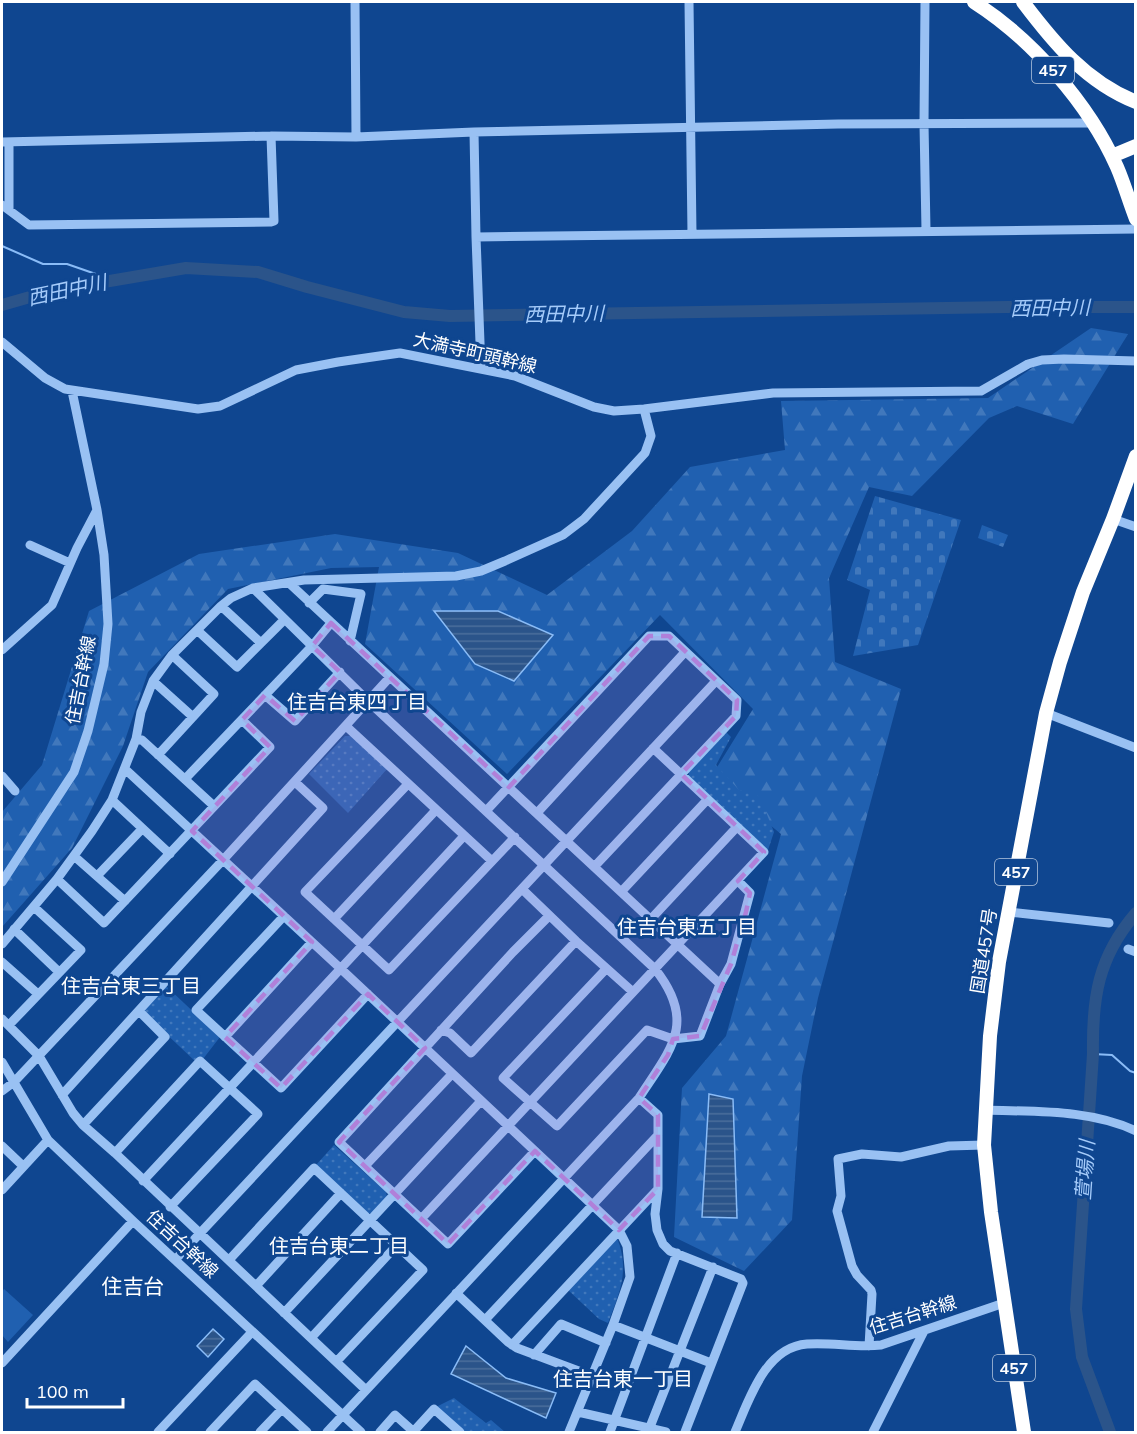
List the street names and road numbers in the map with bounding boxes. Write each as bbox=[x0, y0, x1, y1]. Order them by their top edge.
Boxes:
road number: 457 bbox=[1032, 57, 1074, 83]
street label: 大満寺町頭幹線 bbox=[411, 327, 539, 378]
street label: 住吉台幹線 bbox=[61, 634, 100, 726]
road number: 457 bbox=[995, 859, 1037, 885]
street label: 国道457号 bbox=[965, 906, 1002, 995]
street label: 住吉台幹線 bbox=[142, 1205, 223, 1283]
street label: 住吉台幹線 bbox=[866, 1290, 959, 1339]
road number: 457 bbox=[993, 1355, 1035, 1381]

